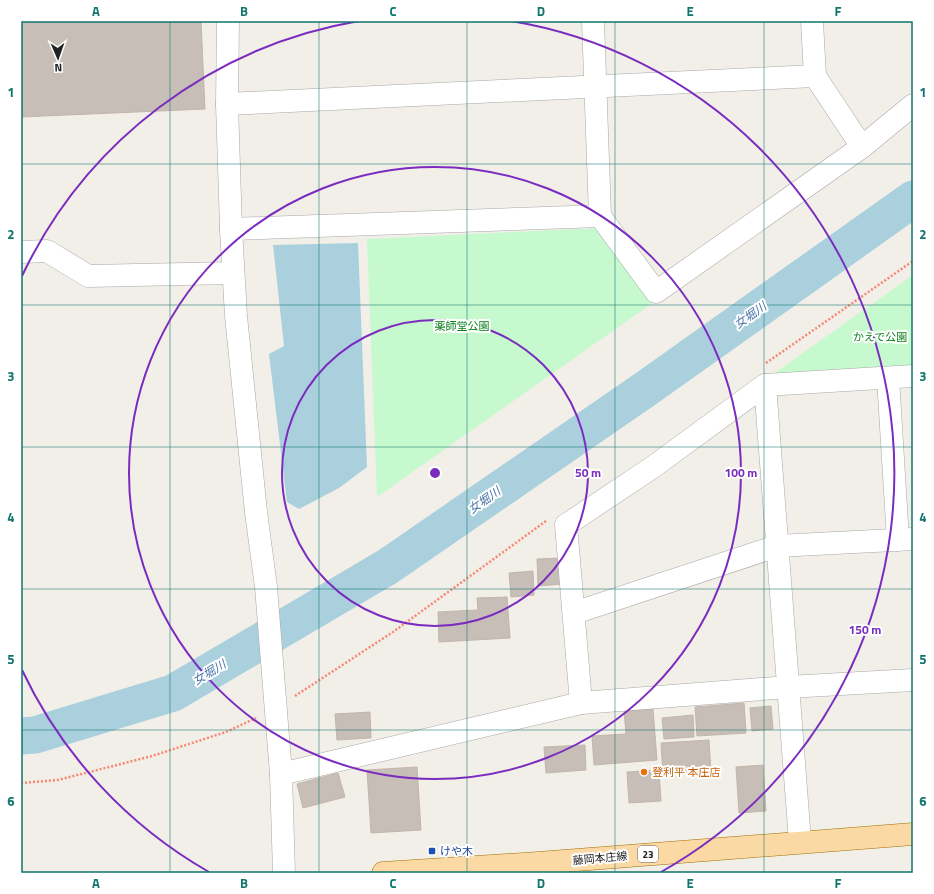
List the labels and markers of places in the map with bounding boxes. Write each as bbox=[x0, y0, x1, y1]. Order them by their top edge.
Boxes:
centre of rings bbox=[428, 466, 442, 480]
place label: 登利平 本庄店 bbox=[652, 764, 720, 780]
marker: 登利平 本庄店 bbox=[639, 767, 649, 777]
place label: けや木 bbox=[440, 843, 473, 859]
marker: けや木 bbox=[427, 846, 437, 856]

